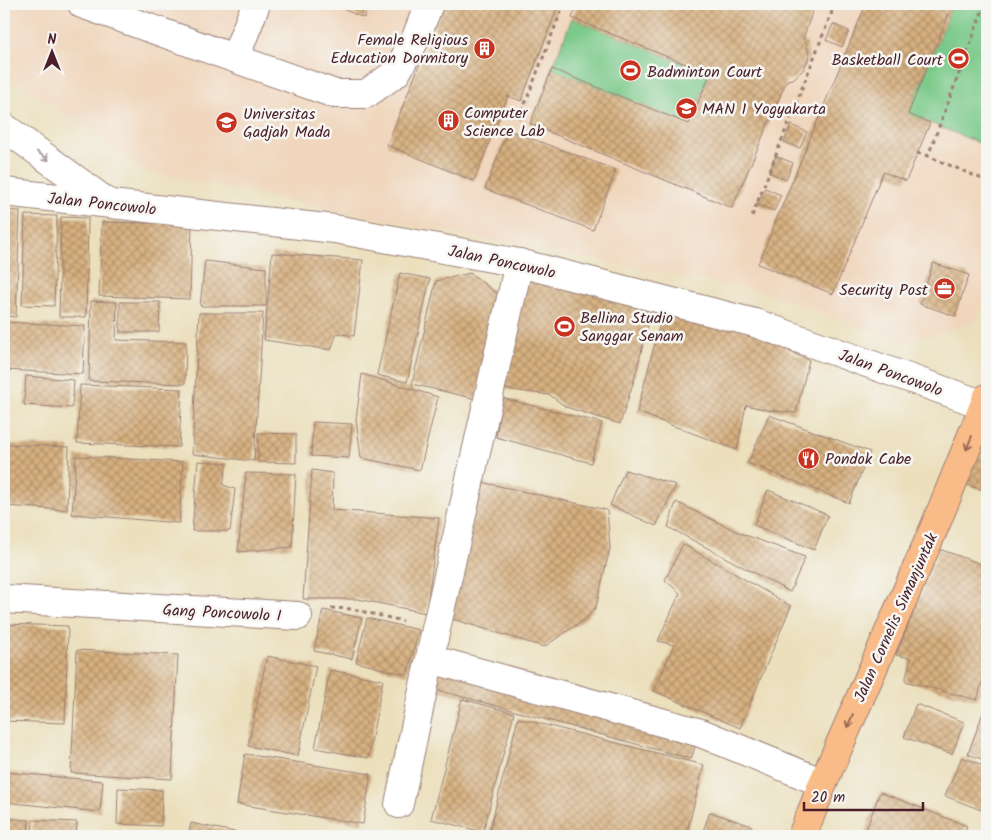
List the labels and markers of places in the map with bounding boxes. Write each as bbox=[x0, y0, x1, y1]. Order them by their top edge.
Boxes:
place label: Female Religious Education Dormitory bbox=[330, 28, 468, 71]
building icon: Female Religious Education Dormitory bbox=[472, 36, 496, 60]
sports icon: Basketball Court bbox=[947, 47, 971, 71]
place label: Basketball Court bbox=[831, 48, 944, 73]
sports icon: Badminton Court bbox=[619, 59, 643, 83]
place label: Badminton Court bbox=[647, 60, 763, 85]
school or university icon: MAN 1 Yogyakarta bbox=[674, 96, 698, 120]
place label: MAN 1 Yogyakarta bbox=[702, 97, 826, 122]
place label: Computer Science Lab bbox=[464, 101, 545, 144]
place label: Universitas Gadjah Mada bbox=[243, 102, 330, 145]
building icon: Computer Science Lab bbox=[436, 109, 460, 133]
school or university icon: Universitas Gadjah Mada bbox=[215, 110, 239, 134]
office icon: Security Post bbox=[932, 277, 956, 301]
place label: Security Post bbox=[839, 278, 929, 303]
place label: Bellina Studio Sanggar Senam bbox=[580, 306, 684, 349]
sports icon: Bellina Studio Sanggar Senam bbox=[552, 314, 576, 338]
restaurant icon: Pondok Cabe bbox=[797, 446, 821, 470]
place label: Pondok Cabe bbox=[825, 447, 911, 472]

